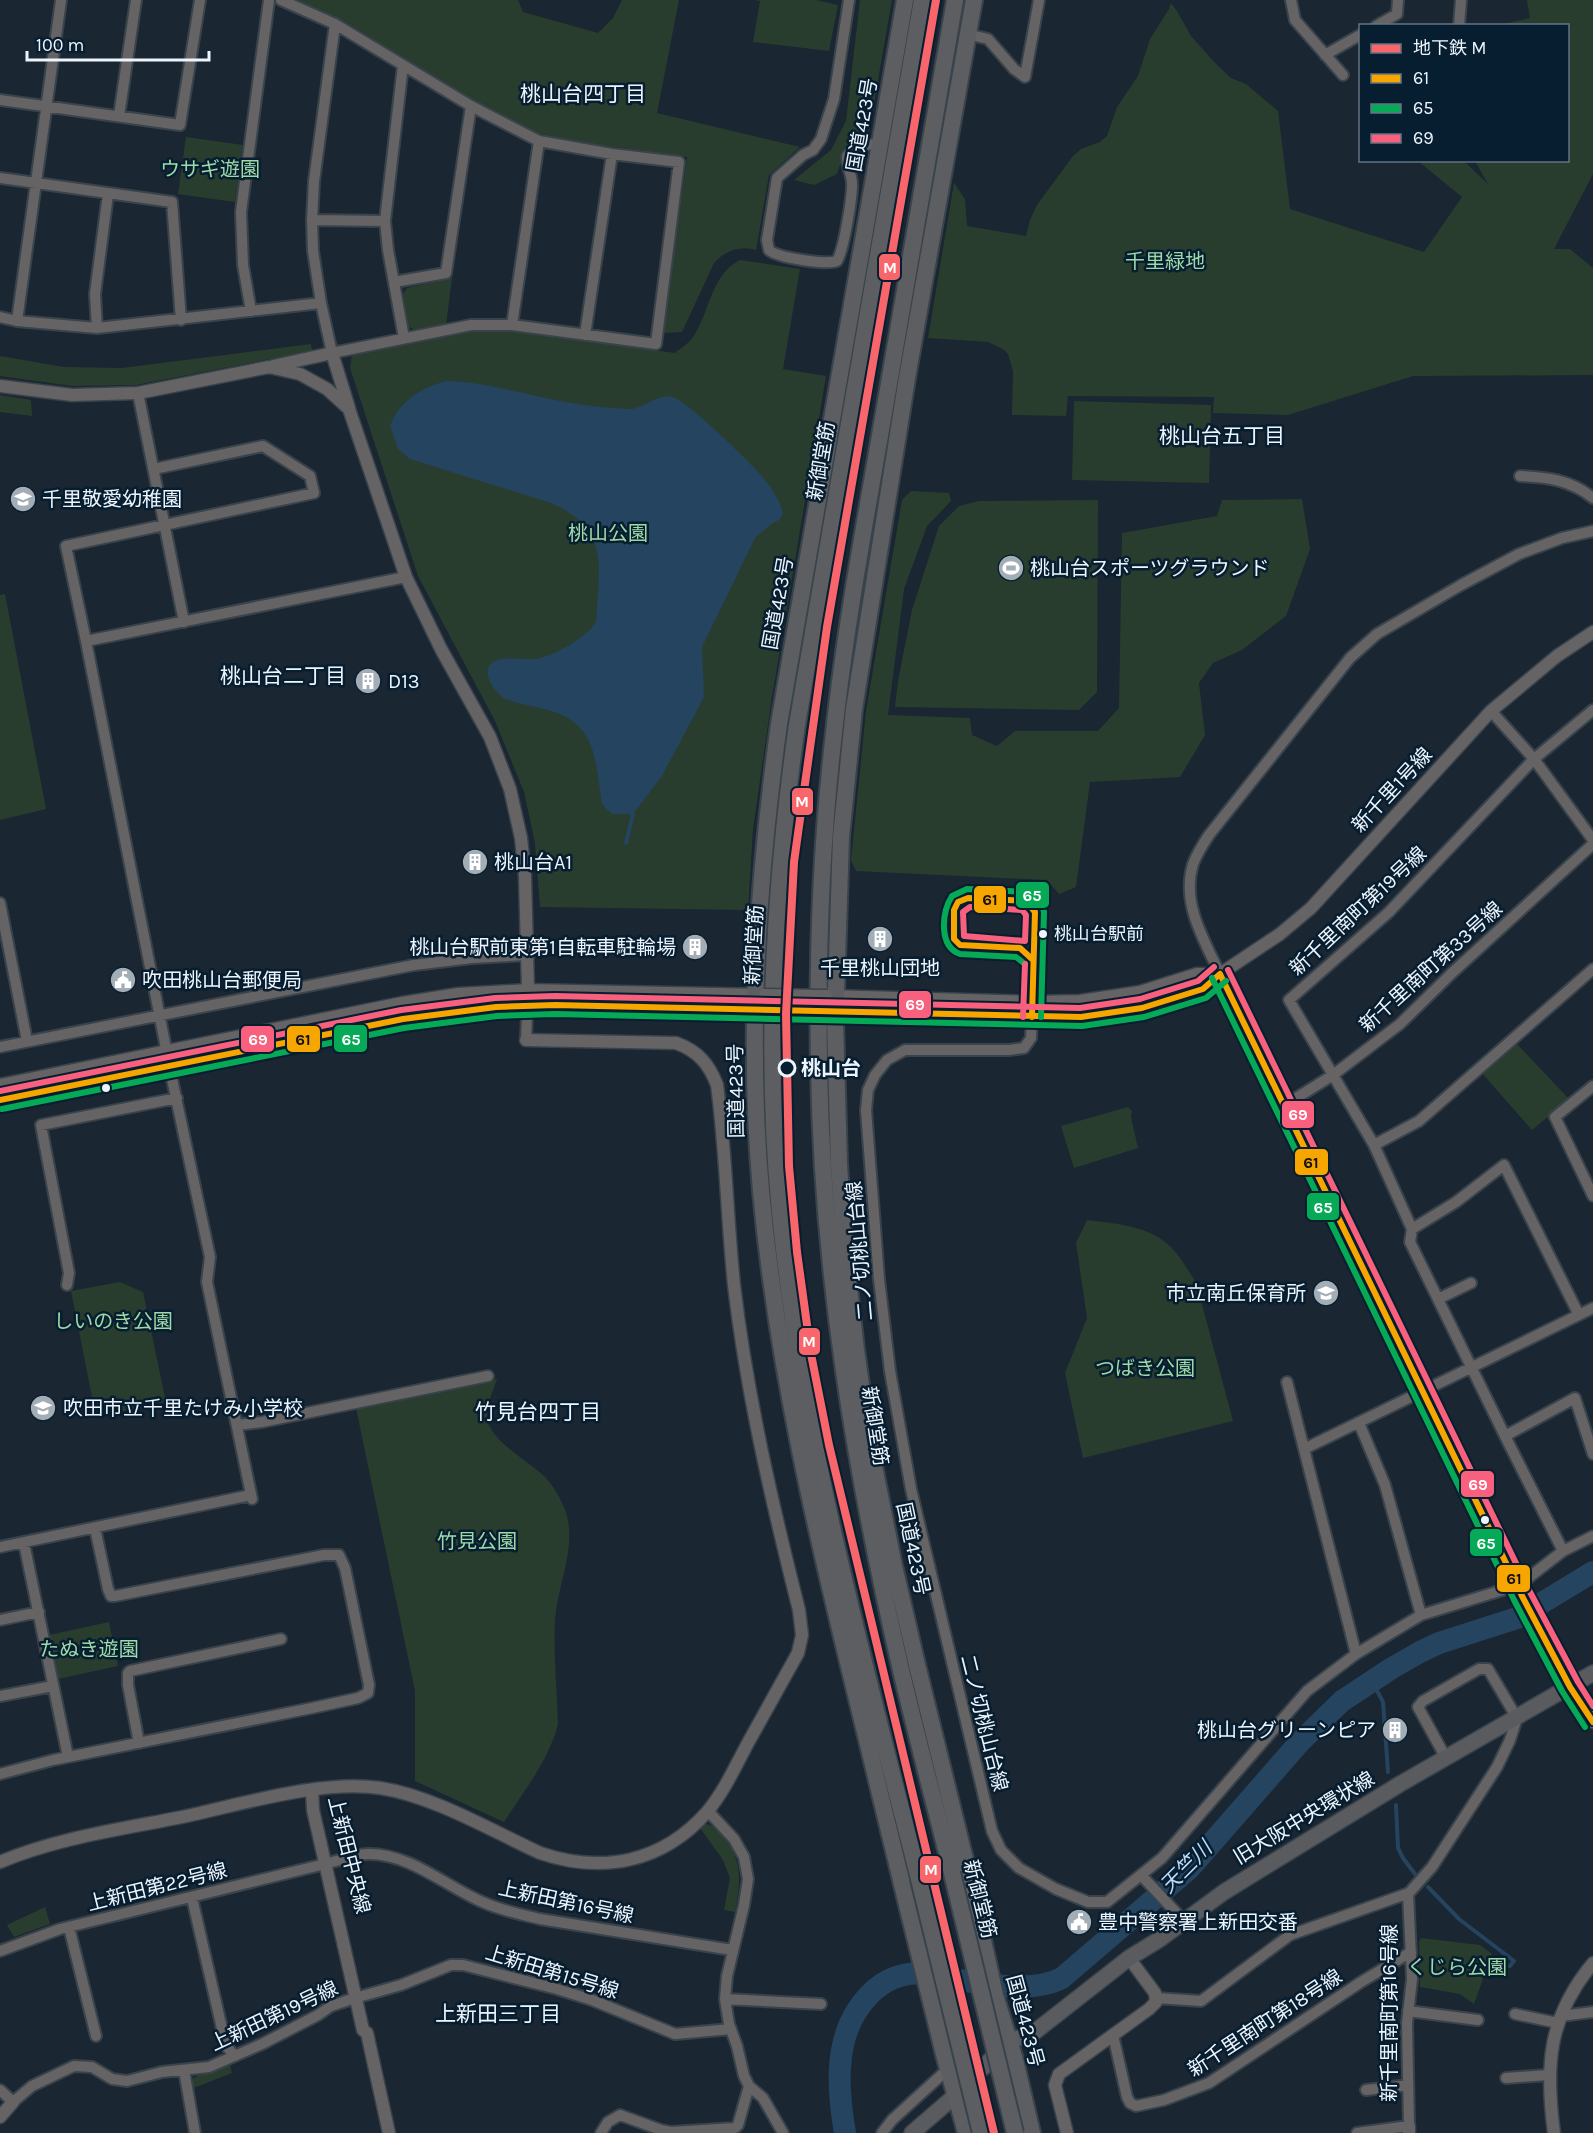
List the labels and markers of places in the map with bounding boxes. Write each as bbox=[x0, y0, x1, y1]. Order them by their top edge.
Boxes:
school or university icon: 千里敬愛幼稚園 bbox=[8, 484, 38, 514]
place label: 千里敬愛幼稚園 bbox=[42, 488, 182, 511]
sports icon: 桃山台スポーツグラウンド bbox=[996, 553, 1026, 583]
place label: 桃山台スポーツグラウンド bbox=[1030, 557, 1270, 580]
building icon: D13 bbox=[353, 666, 383, 696]
place label: D13 bbox=[388, 670, 420, 693]
building icon: 桃山台A1 bbox=[460, 847, 490, 877]
place label: 桃山台A1 bbox=[494, 851, 572, 874]
place label: 桃山台駅前 bbox=[1054, 923, 1144, 945]
building icon: 千里桃山団地 bbox=[865, 924, 895, 954]
marker: 桃山台駅前 bbox=[1037, 928, 1049, 940]
building icon: 桃山台駅前東第1自転車駐輪場 bbox=[680, 932, 710, 962]
place label: 桃山台駅前東第1自転車駐輪場 bbox=[409, 936, 676, 959]
place label: 千里桃山団地 bbox=[820, 957, 940, 980]
public building icon: 吹田桃山台郵便局 bbox=[108, 965, 138, 995]
place label: 吹田桃山台郵便局 bbox=[142, 969, 302, 992]
place label: 桃山台 bbox=[801, 1057, 861, 1080]
marker: 桃山台 bbox=[778, 1059, 796, 1077]
unlabelled marker bbox=[100, 1082, 112, 1094]
school or university icon: 市立南丘保育所 bbox=[1311, 1278, 1341, 1308]
place label: 市立南丘保育所 bbox=[1166, 1282, 1306, 1305]
school or university icon: 吹田市立千里たけみ小学校 bbox=[28, 1393, 58, 1423]
place label: 吹田市立千里たけみ小学校 bbox=[63, 1397, 303, 1420]
unlabelled marker bbox=[1479, 1514, 1491, 1526]
building icon: 桃山台グリーンピア bbox=[1380, 1715, 1410, 1745]
place label: 桃山台グリーンピア bbox=[1197, 1719, 1376, 1742]
public building icon: 豊中警察署上新田交番 bbox=[1064, 1907, 1094, 1937]
place label: 豊中警察署上新田交番 bbox=[1098, 1911, 1298, 1934]

